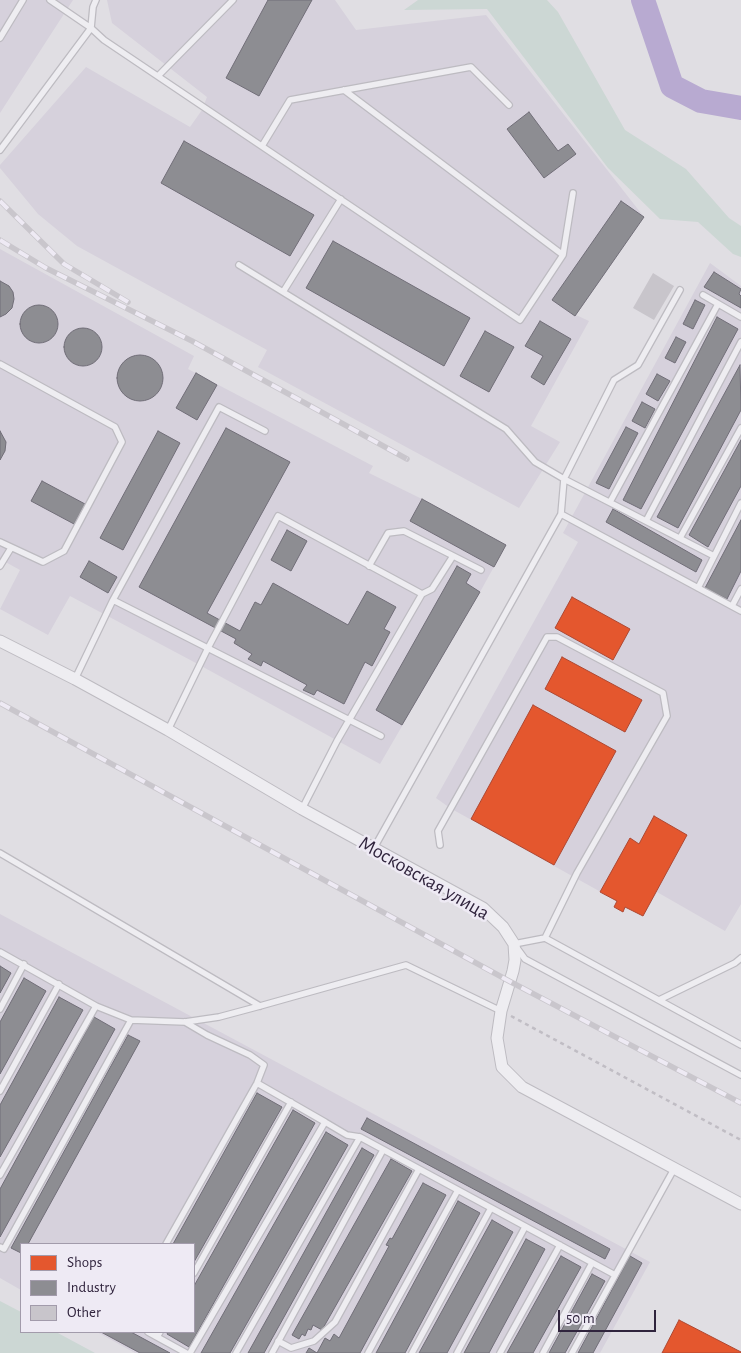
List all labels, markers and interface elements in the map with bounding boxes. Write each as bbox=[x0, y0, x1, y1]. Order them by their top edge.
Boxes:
street label: Московская улица bbox=[354, 831, 494, 925]
legend bbox=[20, 1243, 195, 1333]
text: Shops bbox=[67, 1255, 102, 1270]
text: Industry bbox=[67, 1280, 116, 1295]
scale bar bbox=[561, 1300, 658, 1332]
text: Other bbox=[67, 1305, 101, 1320]
text: 50 m bbox=[566, 1311, 595, 1326]

